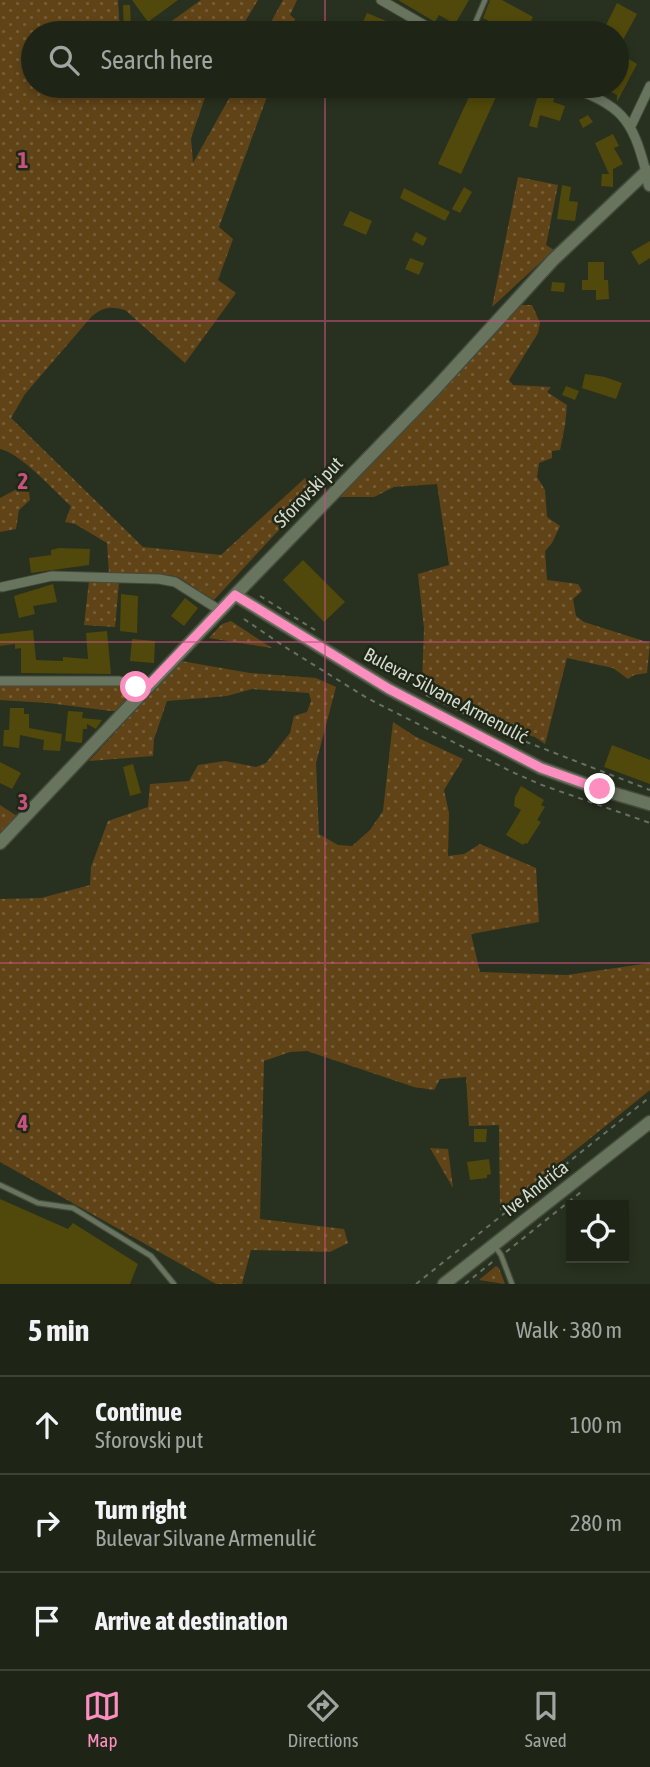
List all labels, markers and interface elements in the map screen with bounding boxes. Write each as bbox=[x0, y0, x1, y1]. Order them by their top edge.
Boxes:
search box bbox=[21, 21, 629, 98]
icon: search bbox=[45, 41, 83, 79]
text: Search here bbox=[101, 45, 213, 75]
text: 1 bbox=[18, 147, 29, 173]
street label: Sforovski put bbox=[269, 452, 347, 532]
text: 2 bbox=[18, 468, 28, 494]
street label: Bulevar Silvane Armenulić bbox=[360, 642, 533, 748]
route start bbox=[120, 671, 151, 702]
route end bbox=[584, 773, 615, 804]
text: 3 bbox=[18, 789, 28, 815]
text: 4 bbox=[17, 1110, 29, 1136]
street label: Ive Andrića bbox=[498, 1156, 572, 1220]
map controls bbox=[566, 1200, 629, 1263]
button: locate bbox=[566, 1200, 629, 1263]
text: 5 min bbox=[28, 1313, 89, 1347]
text: Walk · 380 m bbox=[516, 1317, 622, 1343]
text: Continue bbox=[95, 1397, 182, 1427]
icon: ahead bbox=[28, 1406, 66, 1444]
text: 100 m bbox=[570, 1412, 622, 1438]
text: Sforovski put bbox=[95, 1427, 203, 1453]
text: Turn right bbox=[95, 1495, 186, 1525]
icon: right bbox=[28, 1504, 66, 1542]
text: 280 m bbox=[570, 1510, 622, 1536]
text: Bulevar Silvane Armenulić bbox=[95, 1525, 316, 1551]
icon: arrive bbox=[28, 1602, 66, 1640]
text: Arrive at destination bbox=[95, 1606, 288, 1636]
tab: Map bbox=[83, 1687, 121, 1751]
tab: Directions bbox=[288, 1687, 358, 1751]
tab: Saved bbox=[525, 1687, 567, 1751]

